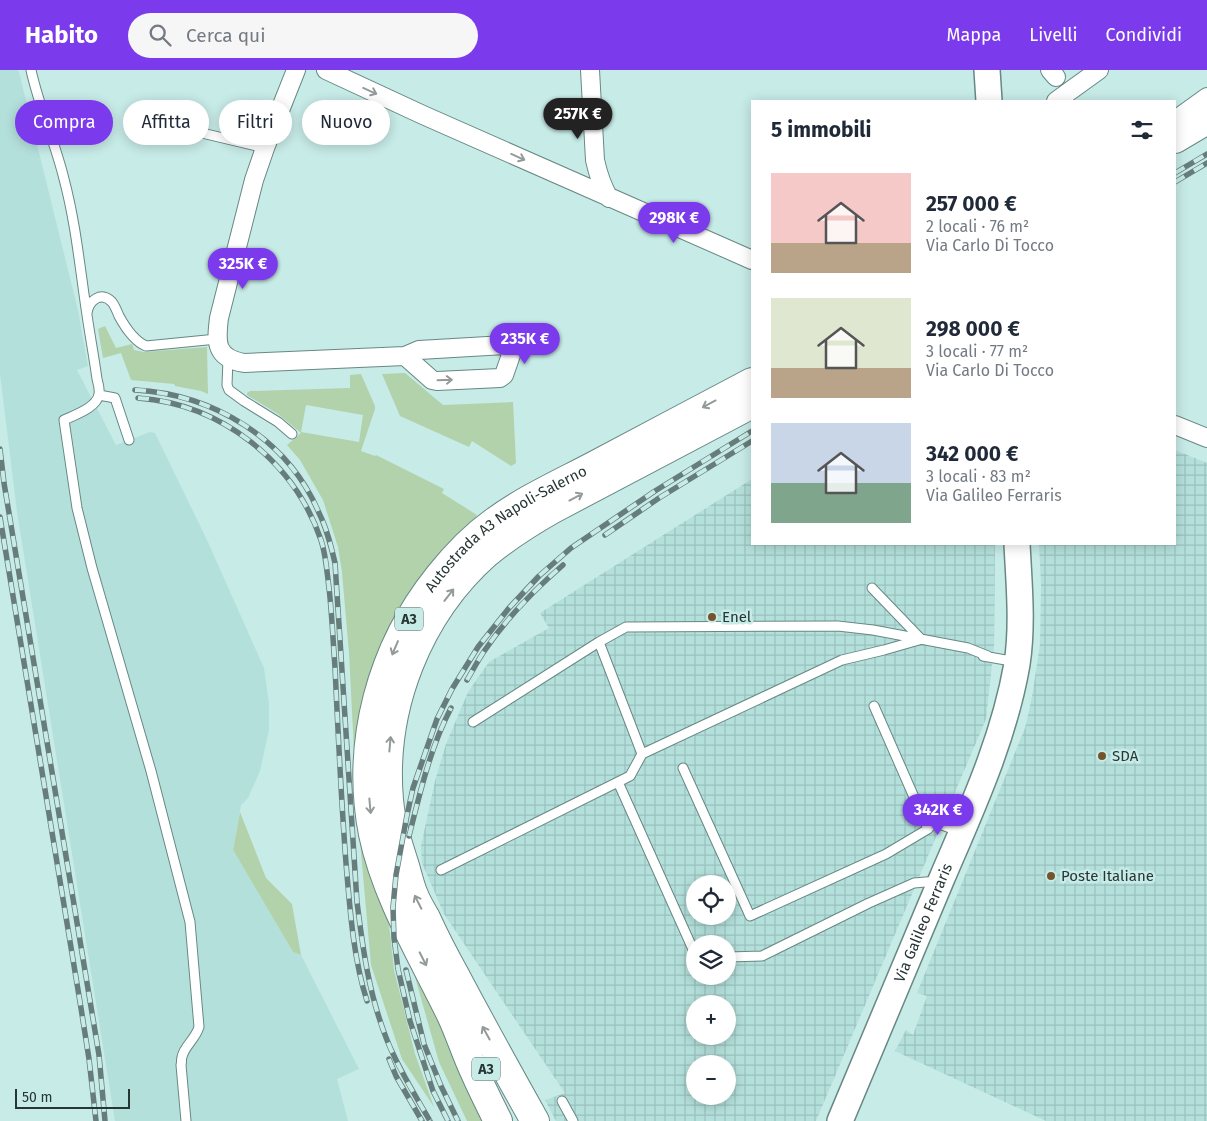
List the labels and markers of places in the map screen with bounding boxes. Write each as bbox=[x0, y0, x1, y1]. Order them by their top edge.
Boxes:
pin: 257K € bbox=[537, 98, 619, 140]
pin: 298K € bbox=[633, 202, 715, 244]
pin: 325K € bbox=[202, 248, 284, 290]
pin: 235K € bbox=[484, 322, 566, 365]
place label: Enel bbox=[722, 608, 752, 626]
marker: Enel bbox=[706, 611, 718, 623]
place label: SDA bbox=[1112, 747, 1139, 765]
marker: SDA bbox=[1096, 750, 1108, 762]
pin: 342K € bbox=[897, 794, 979, 836]
place label: Poste Italiane bbox=[1061, 867, 1154, 885]
marker: Poste Italiane bbox=[1045, 870, 1057, 882]

